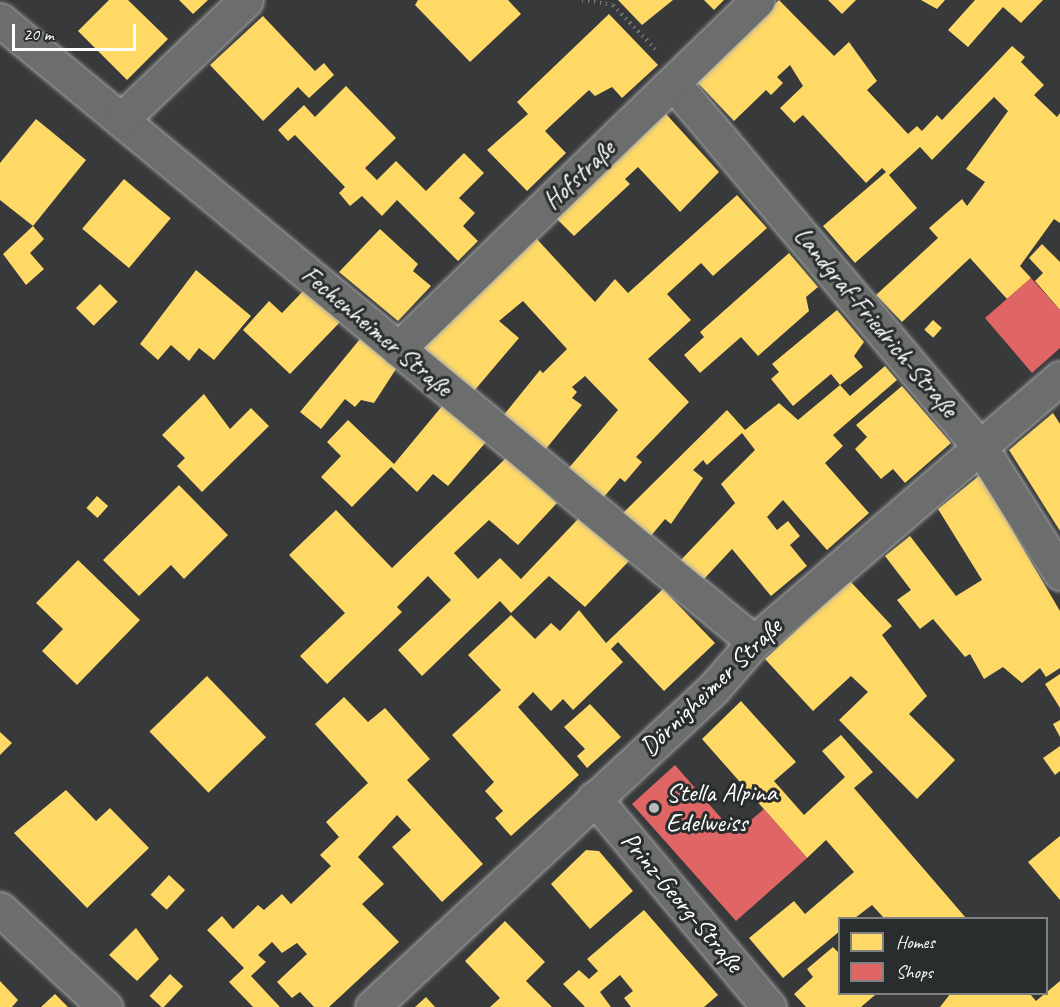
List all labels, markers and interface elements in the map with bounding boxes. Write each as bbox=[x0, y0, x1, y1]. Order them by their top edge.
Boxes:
scale bar bbox=[15, 12, 140, 50]
text: 20 m bbox=[23, 23, 54, 45]
street label: Hofstraße bbox=[537, 133, 621, 217]
street label: Landgraf-Friedrich-Straße bbox=[787, 220, 965, 424]
street label: Fechenheimer Straße bbox=[295, 259, 459, 403]
street label: Dörnigheimer Straße bbox=[633, 611, 789, 763]
place label: Stella Alpina Edelweiss bbox=[666, 777, 776, 838]
marker: Stella Alpina Edelweiss bbox=[647, 801, 661, 815]
street label: Prinz-Georg-Straße bbox=[614, 826, 750, 978]
legend bbox=[838, 917, 1048, 995]
text: Homes bbox=[896, 931, 935, 953]
text: Shops bbox=[896, 961, 933, 983]

